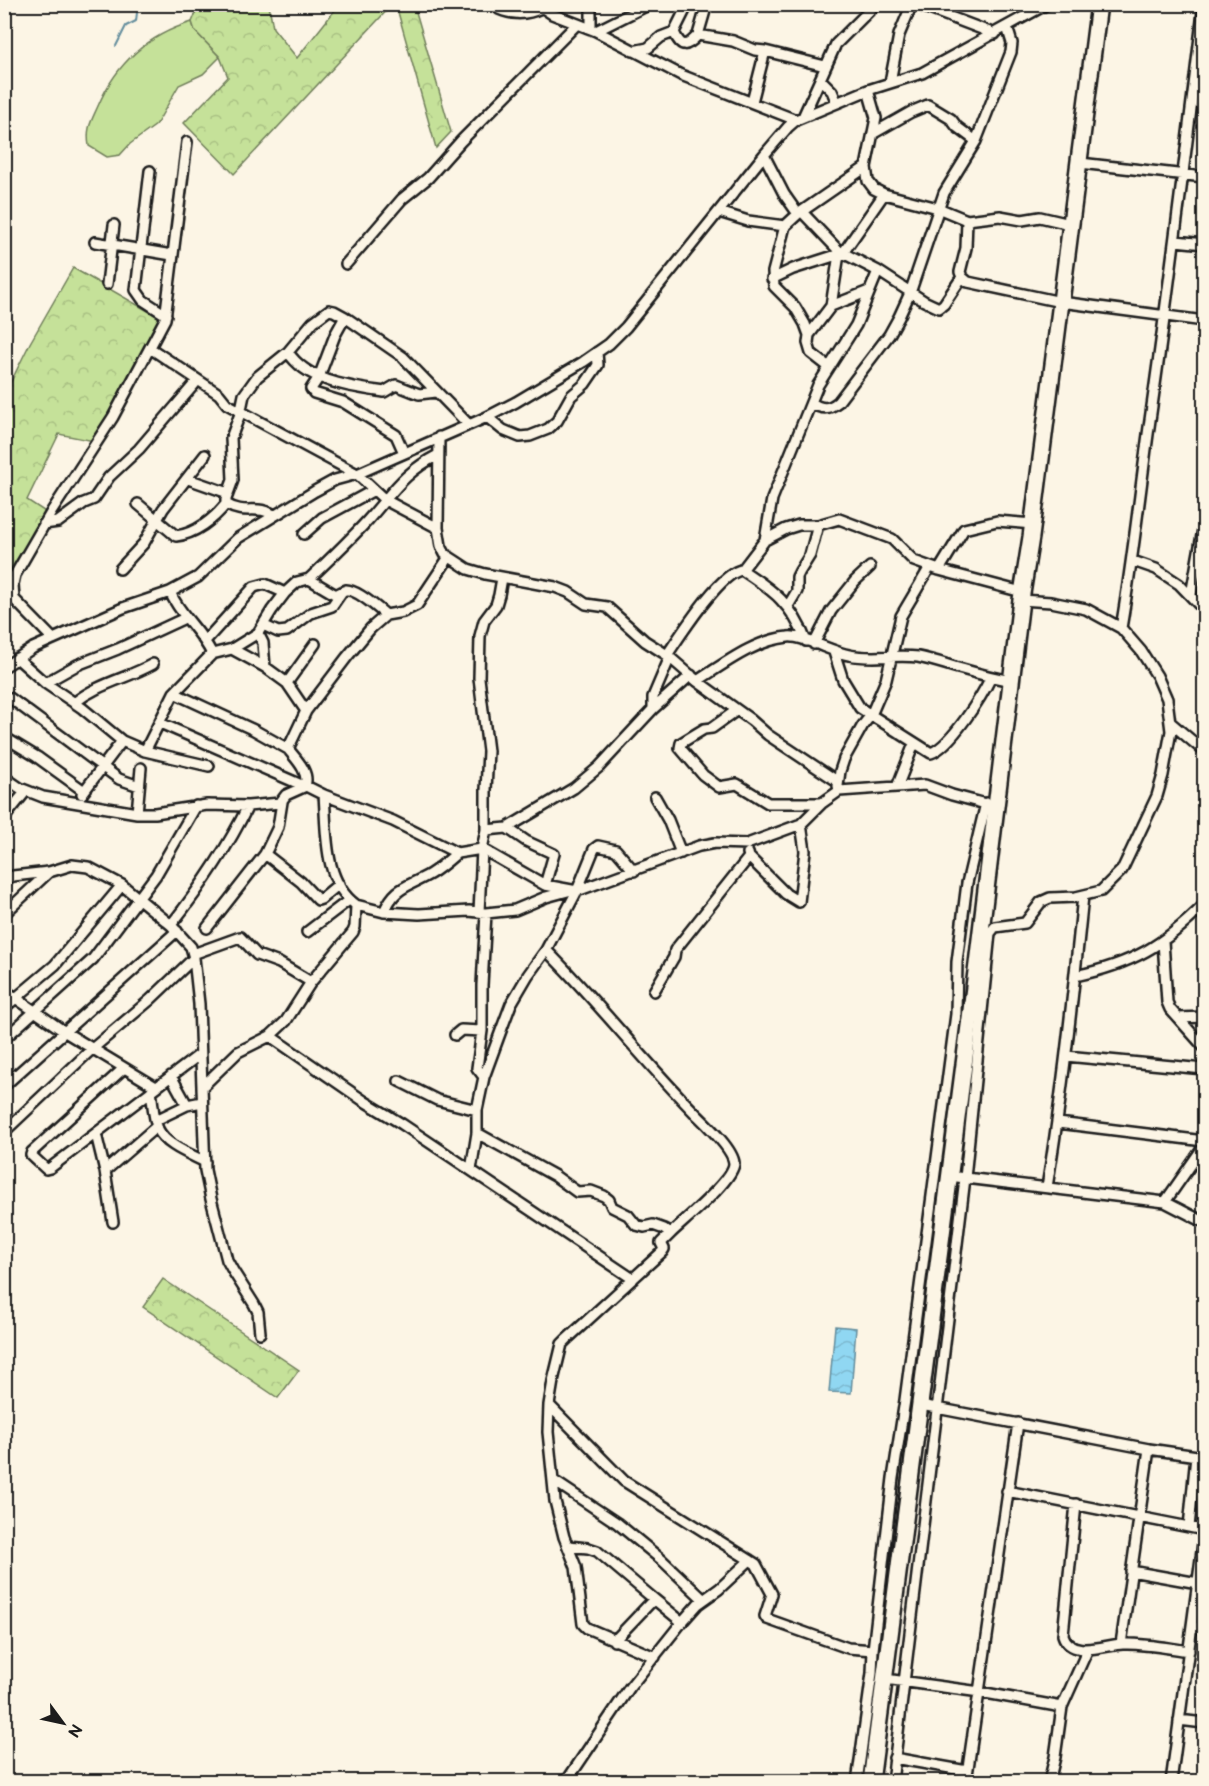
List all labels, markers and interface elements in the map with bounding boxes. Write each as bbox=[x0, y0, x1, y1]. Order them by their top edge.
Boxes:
north arrow bbox=[33, 1693, 93, 1753]
text: N bbox=[63, 1720, 86, 1741]

